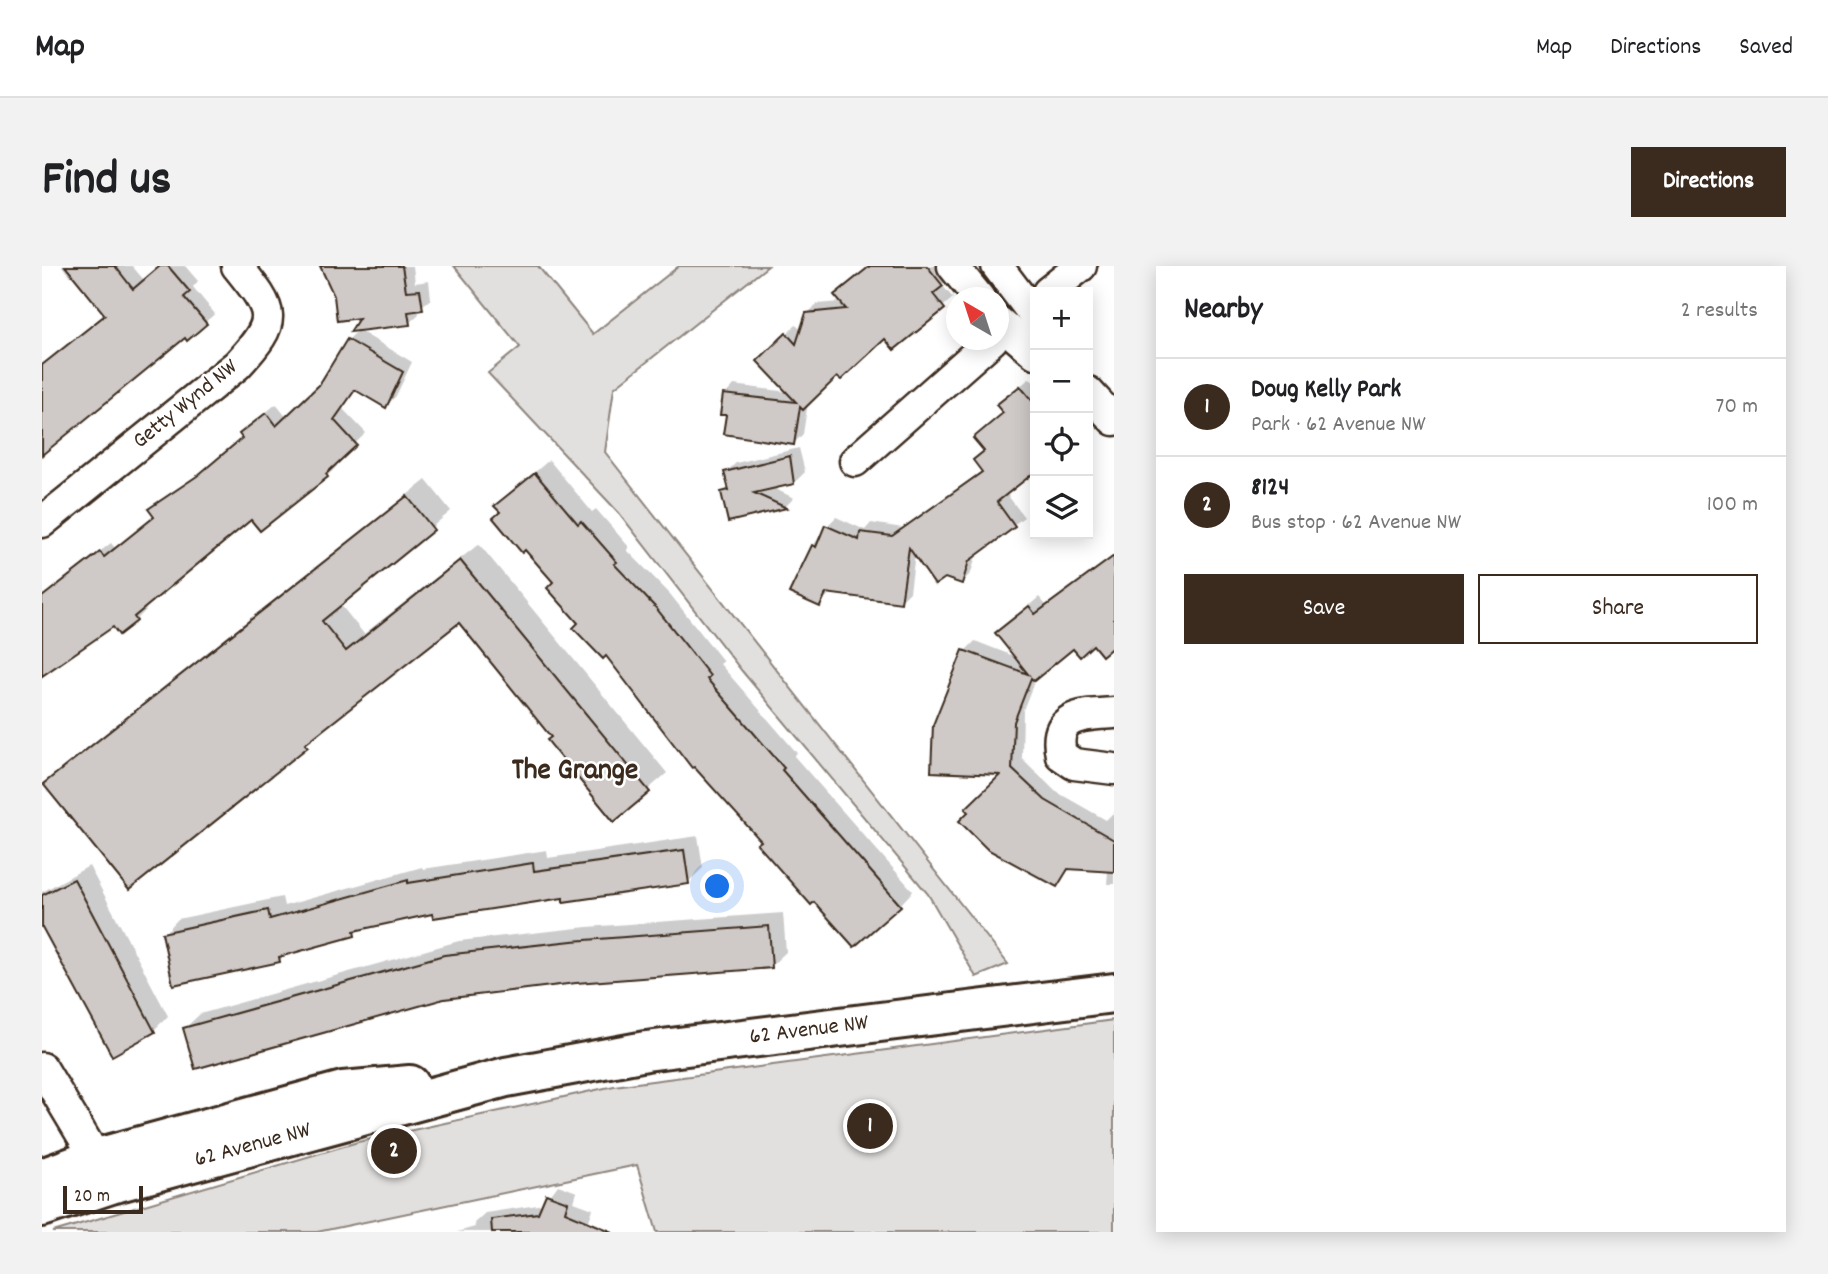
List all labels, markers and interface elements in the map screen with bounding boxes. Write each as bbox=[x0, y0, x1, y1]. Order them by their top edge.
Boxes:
text: Map bbox=[35, 25, 85, 72]
text: Map bbox=[1536, 31, 1572, 65]
text: Directions bbox=[1610, 31, 1701, 65]
text: Saved bbox=[1739, 31, 1793, 65]
text: Find us bbox=[42, 147, 171, 217]
button: Directions bbox=[1631, 147, 1786, 217]
north arrow bbox=[946, 287, 1009, 350]
map controls bbox=[1030, 287, 1093, 539]
button: + bbox=[1030, 287, 1093, 350]
text: Nearby bbox=[1184, 290, 1262, 333]
text: 2 results bbox=[1681, 295, 1758, 328]
button: − bbox=[1030, 350, 1093, 413]
street label: Getty Wynd NW bbox=[126, 352, 246, 458]
text: Doug Kelly Park bbox=[1251, 372, 1401, 409]
text: 1 bbox=[1204, 391, 1210, 424]
text: 70 m bbox=[1716, 391, 1758, 424]
text: Park · 62 Avenue NW bbox=[1251, 409, 1425, 442]
button: locate bbox=[1030, 413, 1093, 476]
text: 8124 bbox=[1251, 470, 1289, 507]
button: layers bbox=[1030, 476, 1093, 539]
text: 2 bbox=[1202, 489, 1212, 522]
text: 100 m bbox=[1707, 489, 1758, 522]
text: Bus stop · 62 Avenue NW bbox=[1251, 507, 1461, 540]
button: Save bbox=[1184, 574, 1464, 644]
button: Share bbox=[1478, 574, 1758, 644]
district label: The Grange bbox=[512, 751, 638, 794]
your location bbox=[700, 869, 734, 903]
street label: 62 Avenue NW bbox=[748, 1007, 871, 1055]
pin: 1 bbox=[847, 1100, 893, 1152]
street label: 62 Avenue NW bbox=[191, 1114, 316, 1177]
pin: 2 bbox=[371, 1125, 417, 1177]
scale bar bbox=[63, 1183, 144, 1215]
text: 20 m bbox=[74, 1184, 110, 1211]

